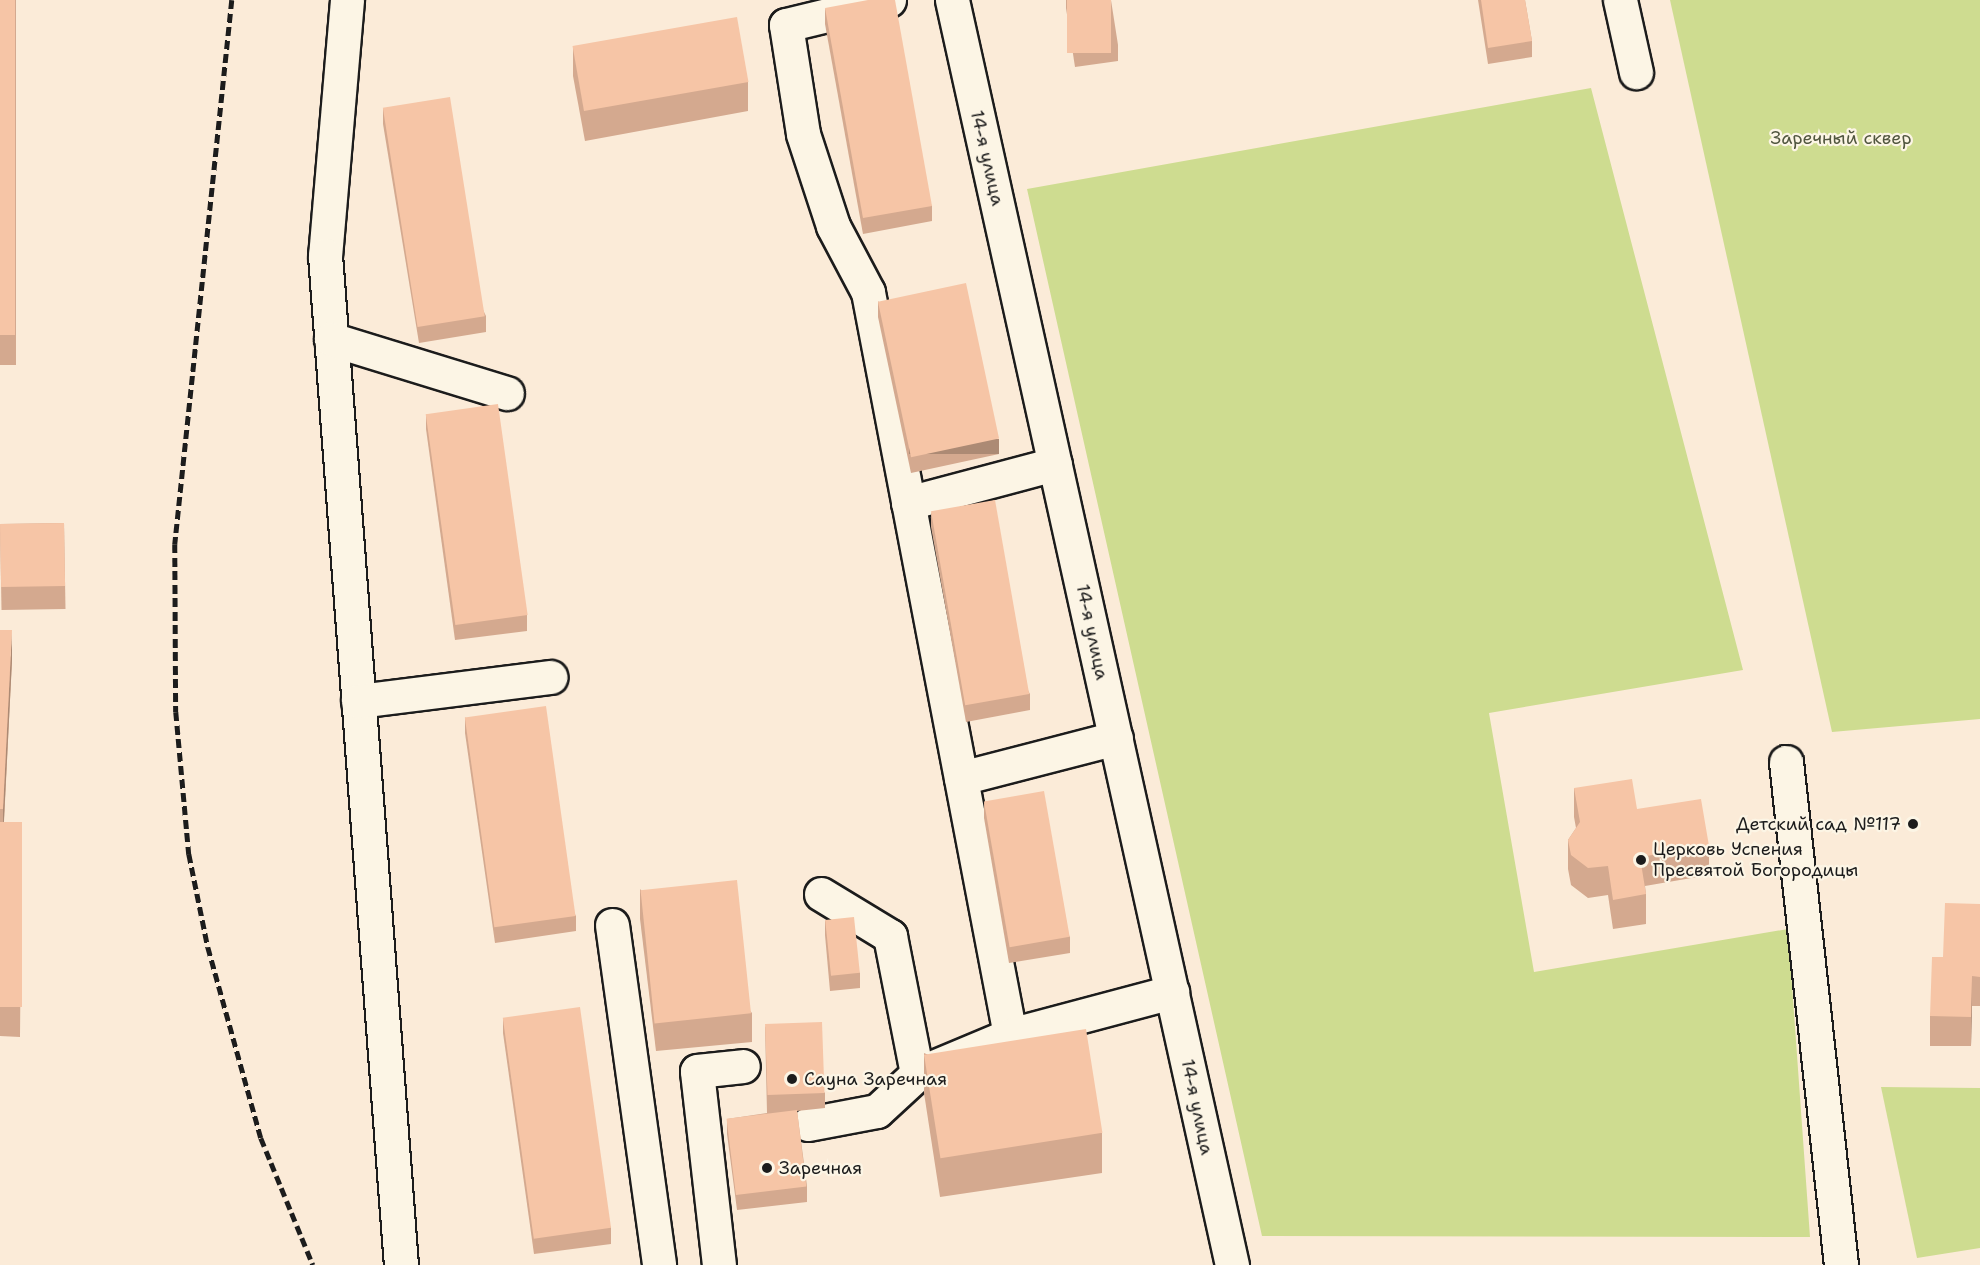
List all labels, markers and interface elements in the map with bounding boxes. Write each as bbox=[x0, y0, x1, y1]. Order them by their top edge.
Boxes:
street label: 14-я улица bbox=[966, 108, 1008, 208]
park label: Заречный сквер bbox=[1770, 127, 1912, 149]
street label: 14-я улица bbox=[1071, 582, 1113, 682]
place label: Детский сад №117 bbox=[1736, 813, 1901, 835]
marker: Детский сад №117 bbox=[1906, 817, 1920, 831]
place label: Церковь Успения Пресвятой Богородицы bbox=[1653, 839, 1858, 882]
marker: Церковь Успения Пресвятой Богородицы bbox=[1634, 853, 1648, 867]
street label: 14-я улица bbox=[1176, 1057, 1218, 1157]
place label: Сауна Заречная bbox=[804, 1068, 947, 1090]
marker: Сауна Заречная bbox=[785, 1072, 799, 1086]
place label: Заречная bbox=[779, 1157, 862, 1179]
marker: Заречная bbox=[760, 1161, 774, 1175]

